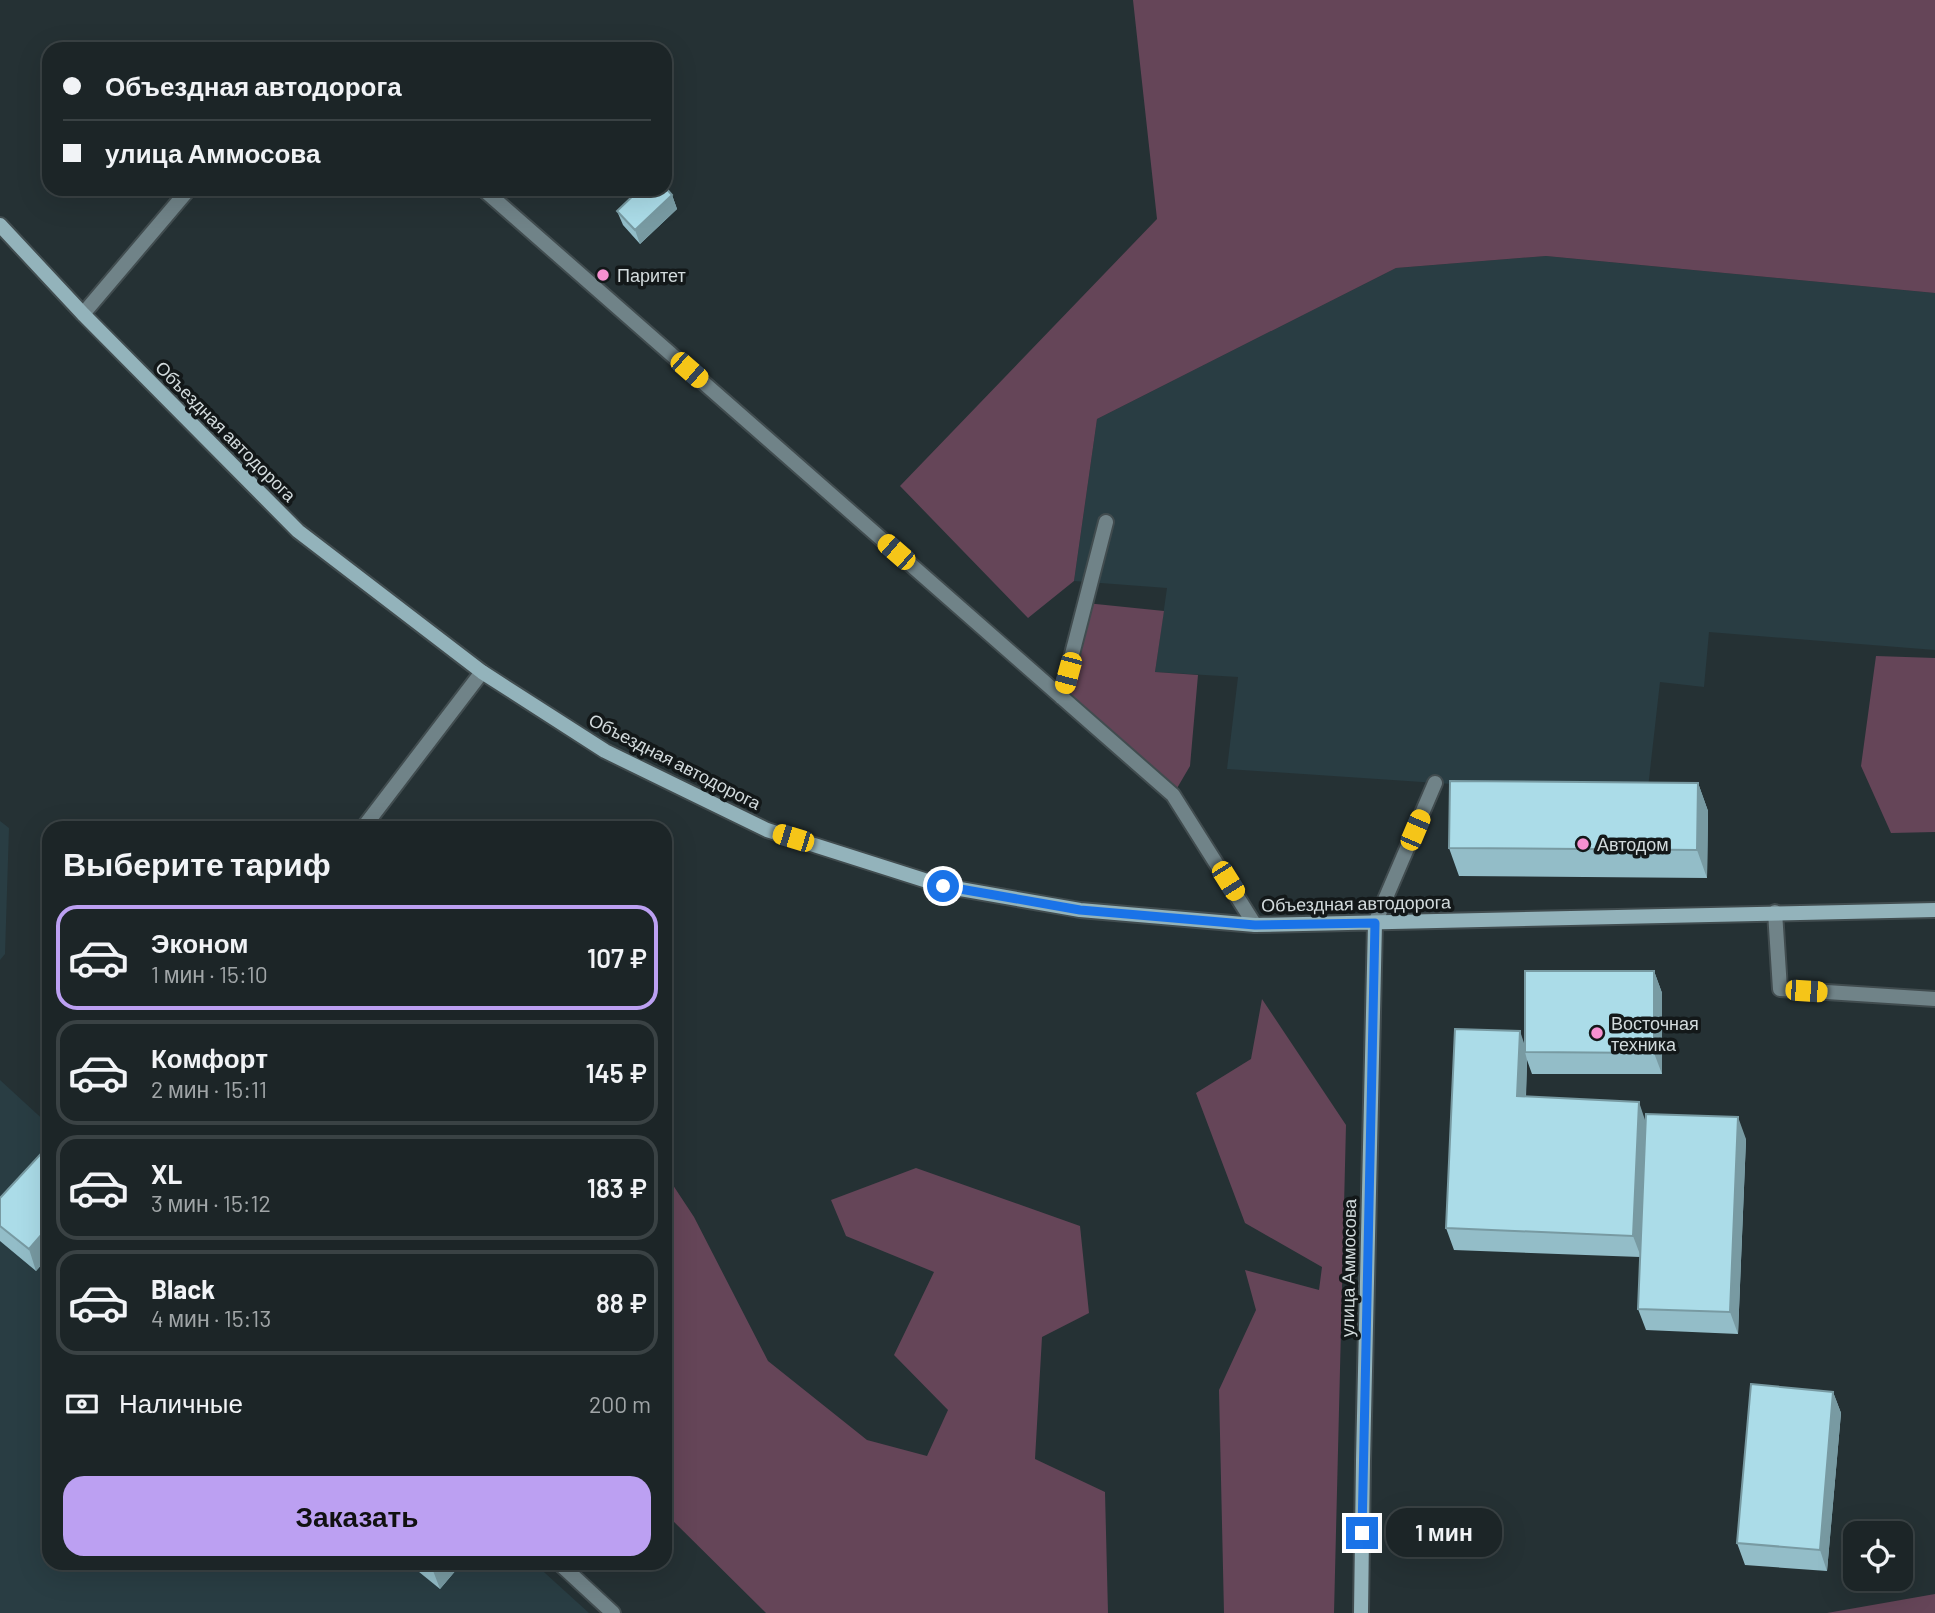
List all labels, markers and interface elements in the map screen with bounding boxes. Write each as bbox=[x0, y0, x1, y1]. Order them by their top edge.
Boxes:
text: Объездная автодорога bbox=[105, 70, 402, 101]
text: улица Аммосова bbox=[105, 137, 320, 168]
place label: Паритет bbox=[617, 264, 686, 286]
marker: Паритет bbox=[595, 267, 611, 283]
car bbox=[667, 348, 712, 392]
street label: Объездная автодорога bbox=[151, 356, 302, 507]
car bbox=[874, 530, 919, 574]
car bbox=[1053, 650, 1084, 696]
street label: Объездная автодорога bbox=[585, 708, 765, 814]
car bbox=[1398, 807, 1433, 853]
car bbox=[770, 822, 817, 854]
place label: Автодом bbox=[1597, 833, 1669, 855]
marker: Автодом bbox=[1575, 836, 1591, 852]
text: Выберите тариф bbox=[63, 844, 331, 882]
car bbox=[1208, 858, 1249, 904]
route start bbox=[927, 870, 959, 902]
street label: Объездная автодорога bbox=[1261, 890, 1452, 916]
icon: car bbox=[67, 926, 130, 989]
text: Эконом bbox=[151, 927, 249, 958]
text: 107 ₽ bbox=[587, 942, 647, 973]
text: 1 мин · 15:10 bbox=[151, 960, 268, 988]
car bbox=[1785, 979, 1828, 1003]
place label: Восточная техника bbox=[1611, 1012, 1699, 1055]
marker: Восточная техника bbox=[1589, 1025, 1605, 1041]
icon: car bbox=[67, 1041, 130, 1104]
text: Комфорт bbox=[151, 1042, 268, 1073]
text: 145 ₽ bbox=[585, 1057, 647, 1088]
text: 2 мин · 15:11 bbox=[151, 1075, 267, 1103]
icon: car bbox=[67, 1156, 130, 1219]
text: XL bbox=[151, 1158, 182, 1189]
text: 183 ₽ bbox=[587, 1172, 647, 1203]
text: 3 мин · 15:12 bbox=[151, 1189, 271, 1217]
street label: улица Аммосова bbox=[1336, 1198, 1360, 1337]
icon: car bbox=[67, 1271, 130, 1334]
text: Black bbox=[151, 1273, 215, 1304]
text: 88 ₽ bbox=[596, 1287, 647, 1318]
text: 4 мин · 15:13 bbox=[151, 1304, 271, 1332]
icon: cash bbox=[63, 1385, 101, 1423]
text: Наличные bbox=[119, 1387, 243, 1418]
text: 200 m bbox=[589, 1390, 651, 1418]
button: Заказать bbox=[63, 1476, 651, 1556]
callout: 1 мин bbox=[1386, 1508, 1502, 1558]
route end bbox=[1346, 1517, 1378, 1549]
text: 1 мин bbox=[1415, 1518, 1473, 1546]
map controls bbox=[1843, 1521, 1913, 1591]
button: locate bbox=[1843, 1521, 1913, 1591]

